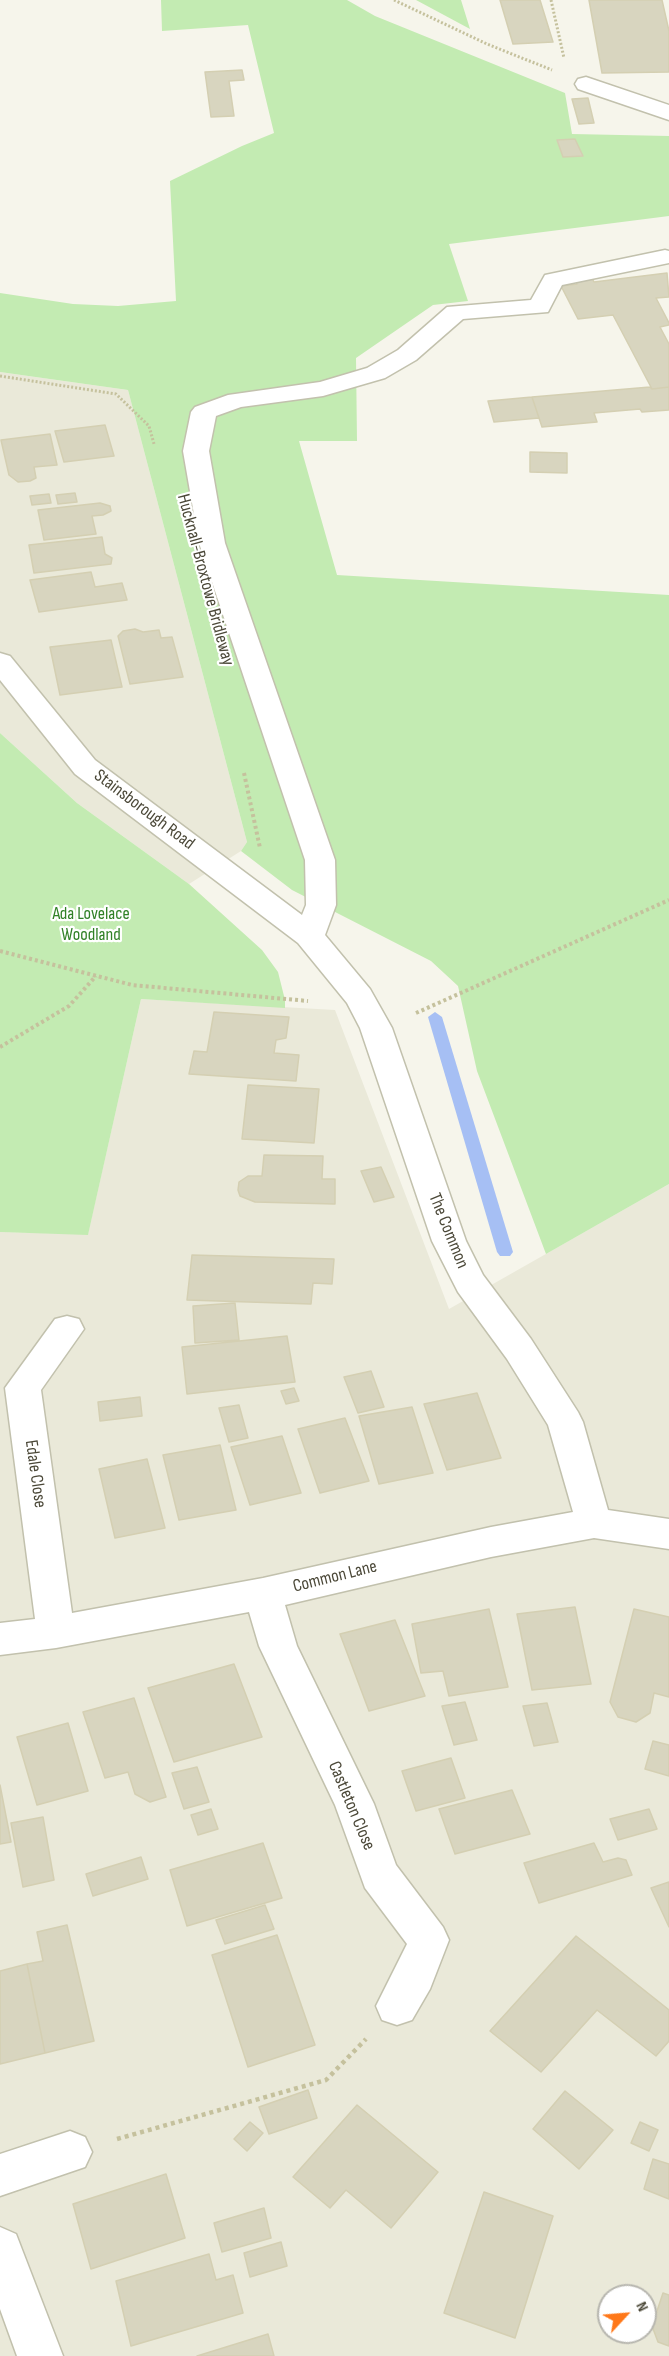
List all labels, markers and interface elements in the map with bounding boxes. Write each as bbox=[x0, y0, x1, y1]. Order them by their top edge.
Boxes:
street label: Hucknall-Broxtowe Bridleway bbox=[172, 492, 238, 668]
street label: Stainsborough Road bbox=[90, 765, 198, 855]
park label: Ada Lovelace Woodland bbox=[52, 903, 130, 946]
street label: The Common bbox=[423, 1190, 473, 1272]
street label: Edale Close bbox=[20, 1439, 50, 1509]
street label: Common Lane bbox=[291, 1556, 379, 1598]
street label: Castleton Close bbox=[323, 1758, 379, 1854]
north arrow bbox=[597, 2284, 657, 2344]
text: N bbox=[631, 2299, 652, 2315]

